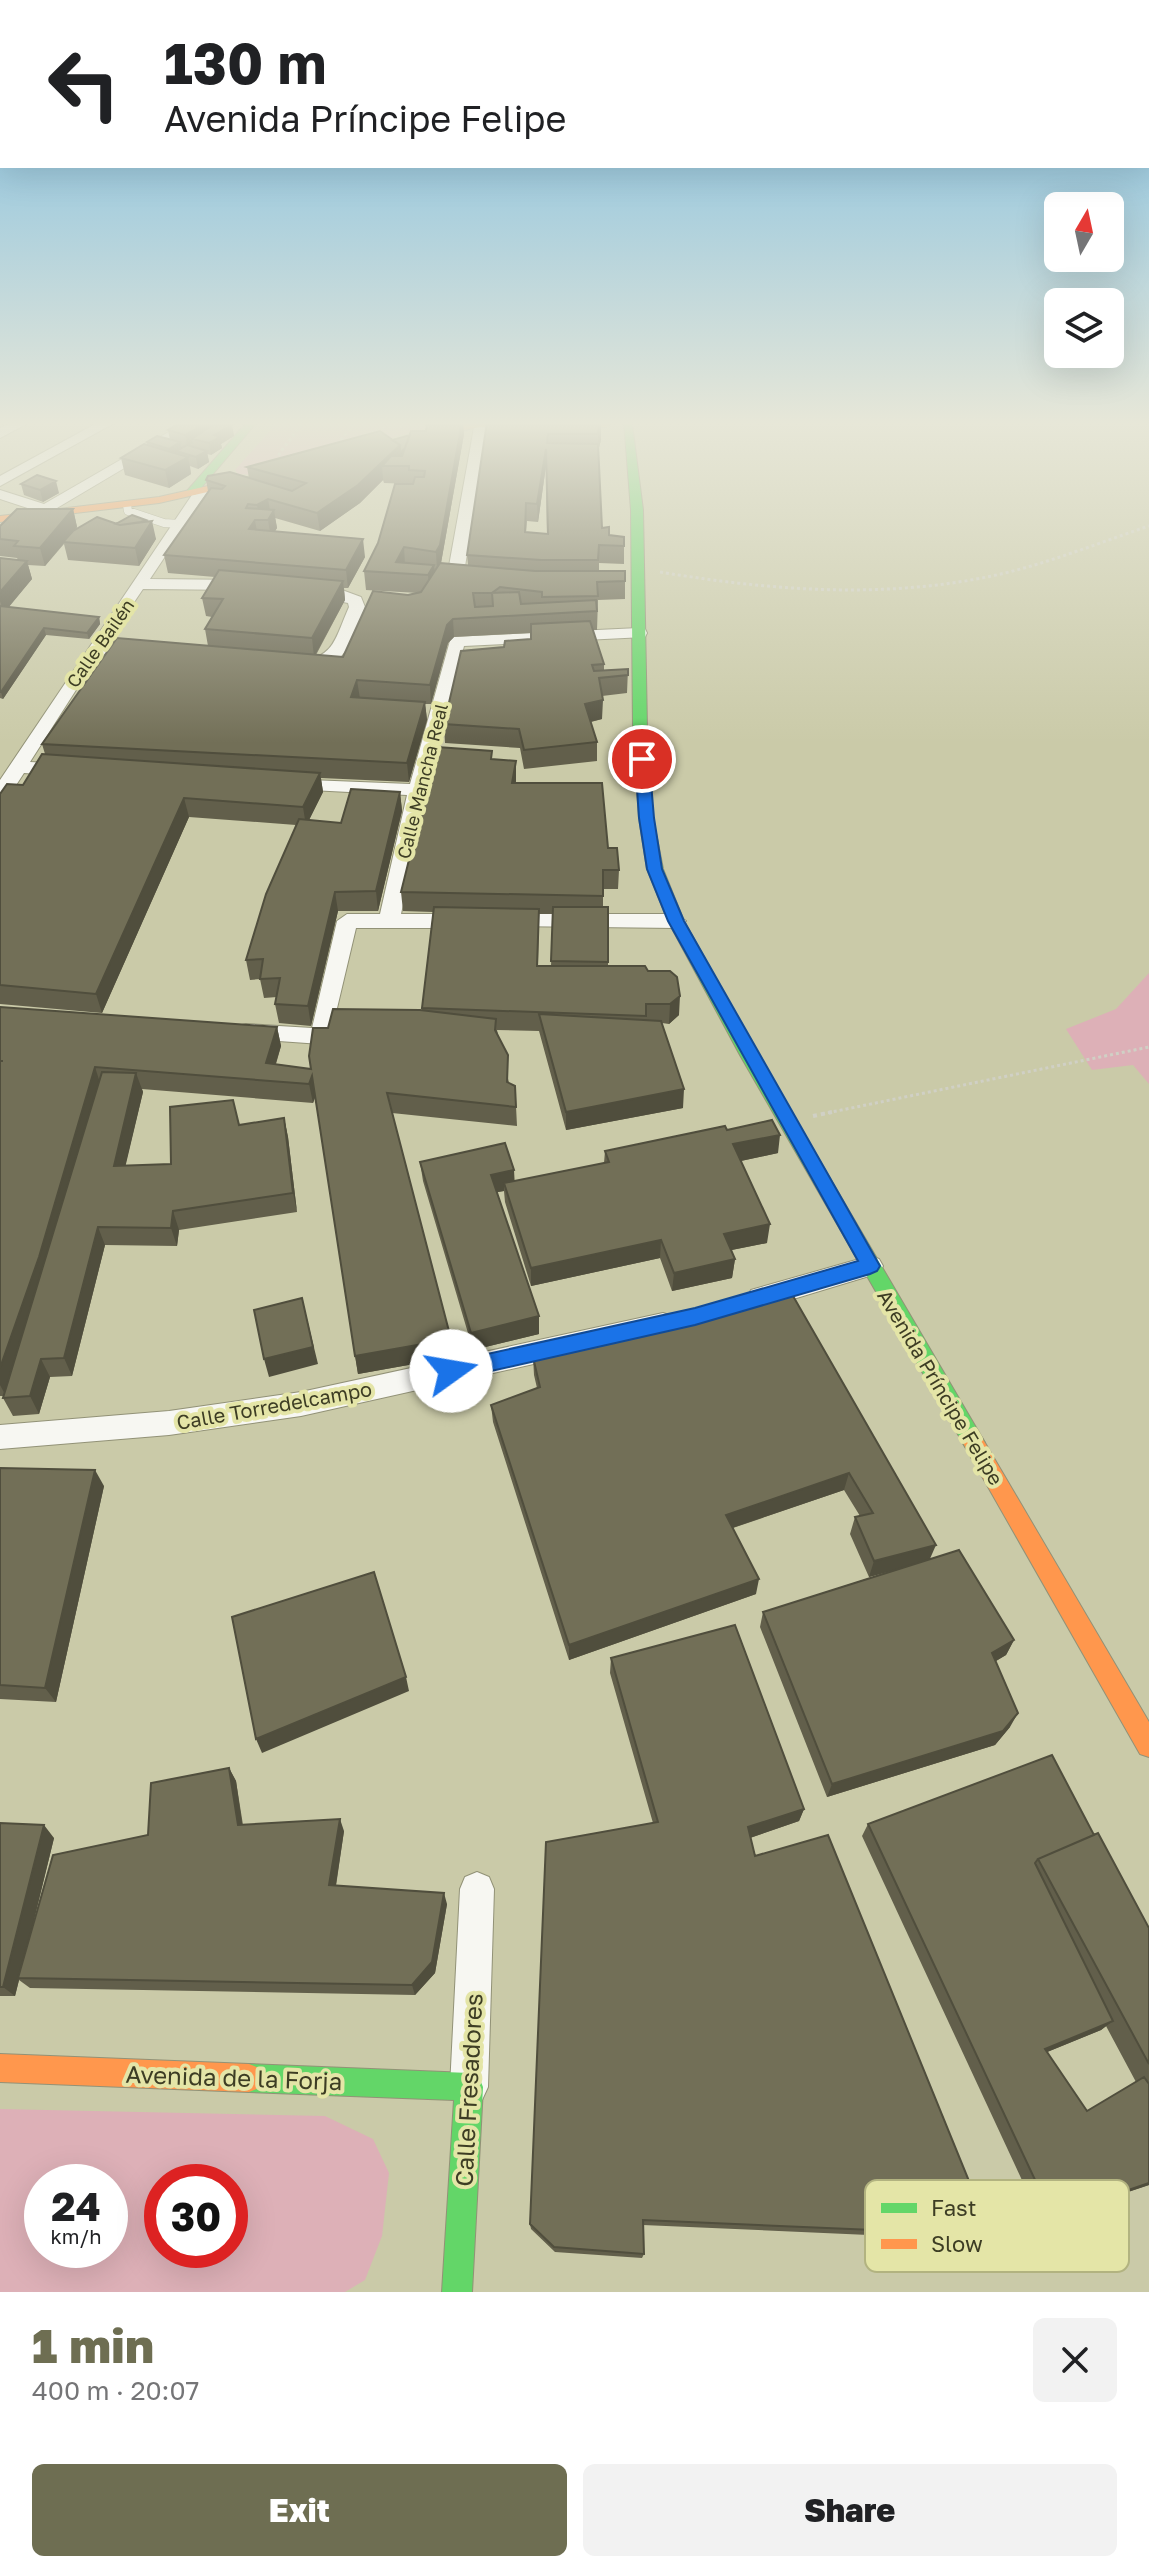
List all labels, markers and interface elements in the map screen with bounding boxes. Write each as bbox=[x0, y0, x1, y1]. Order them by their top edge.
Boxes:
text: 130 m bbox=[164, 29, 326, 96]
icon: left bbox=[32, 32, 136, 136]
text: Avenida Príncipe Felipe bbox=[164, 97, 566, 140]
north arrow bbox=[1044, 192, 1124, 272]
map controls bbox=[1044, 192, 1124, 368]
button: layers bbox=[1044, 288, 1124, 368]
street label: Calle Bailén bbox=[61, 595, 139, 691]
street label: Calle Mancha Real bbox=[392, 701, 452, 861]
pin bbox=[608, 725, 676, 793]
icon: arrive bbox=[620, 737, 664, 781]
street label: Avenida Príncipe Felipe bbox=[873, 1285, 1009, 1489]
position arrow bbox=[409, 1329, 493, 1413]
street label: Calle Torredelcampo bbox=[174, 1376, 374, 1434]
street label: Calle Fresadores bbox=[448, 1993, 488, 2187]
street label: Avenida de la Forja bbox=[125, 2059, 343, 2095]
speed limit sign: 30 bbox=[144, 2164, 248, 2268]
legend bbox=[865, 2180, 1129, 2272]
text: 24 bbox=[51, 2182, 101, 2230]
text: Fast bbox=[931, 2194, 977, 2221]
text: km/h bbox=[51, 2224, 101, 2248]
text: Slow bbox=[931, 2230, 983, 2257]
text: 1 min bbox=[32, 2316, 154, 2374]
button: close bbox=[1033, 2318, 1117, 2402]
text: 400 m · 20:07 bbox=[32, 2375, 199, 2406]
button: Exit bbox=[32, 2464, 567, 2556]
button: Share bbox=[583, 2464, 1117, 2556]

